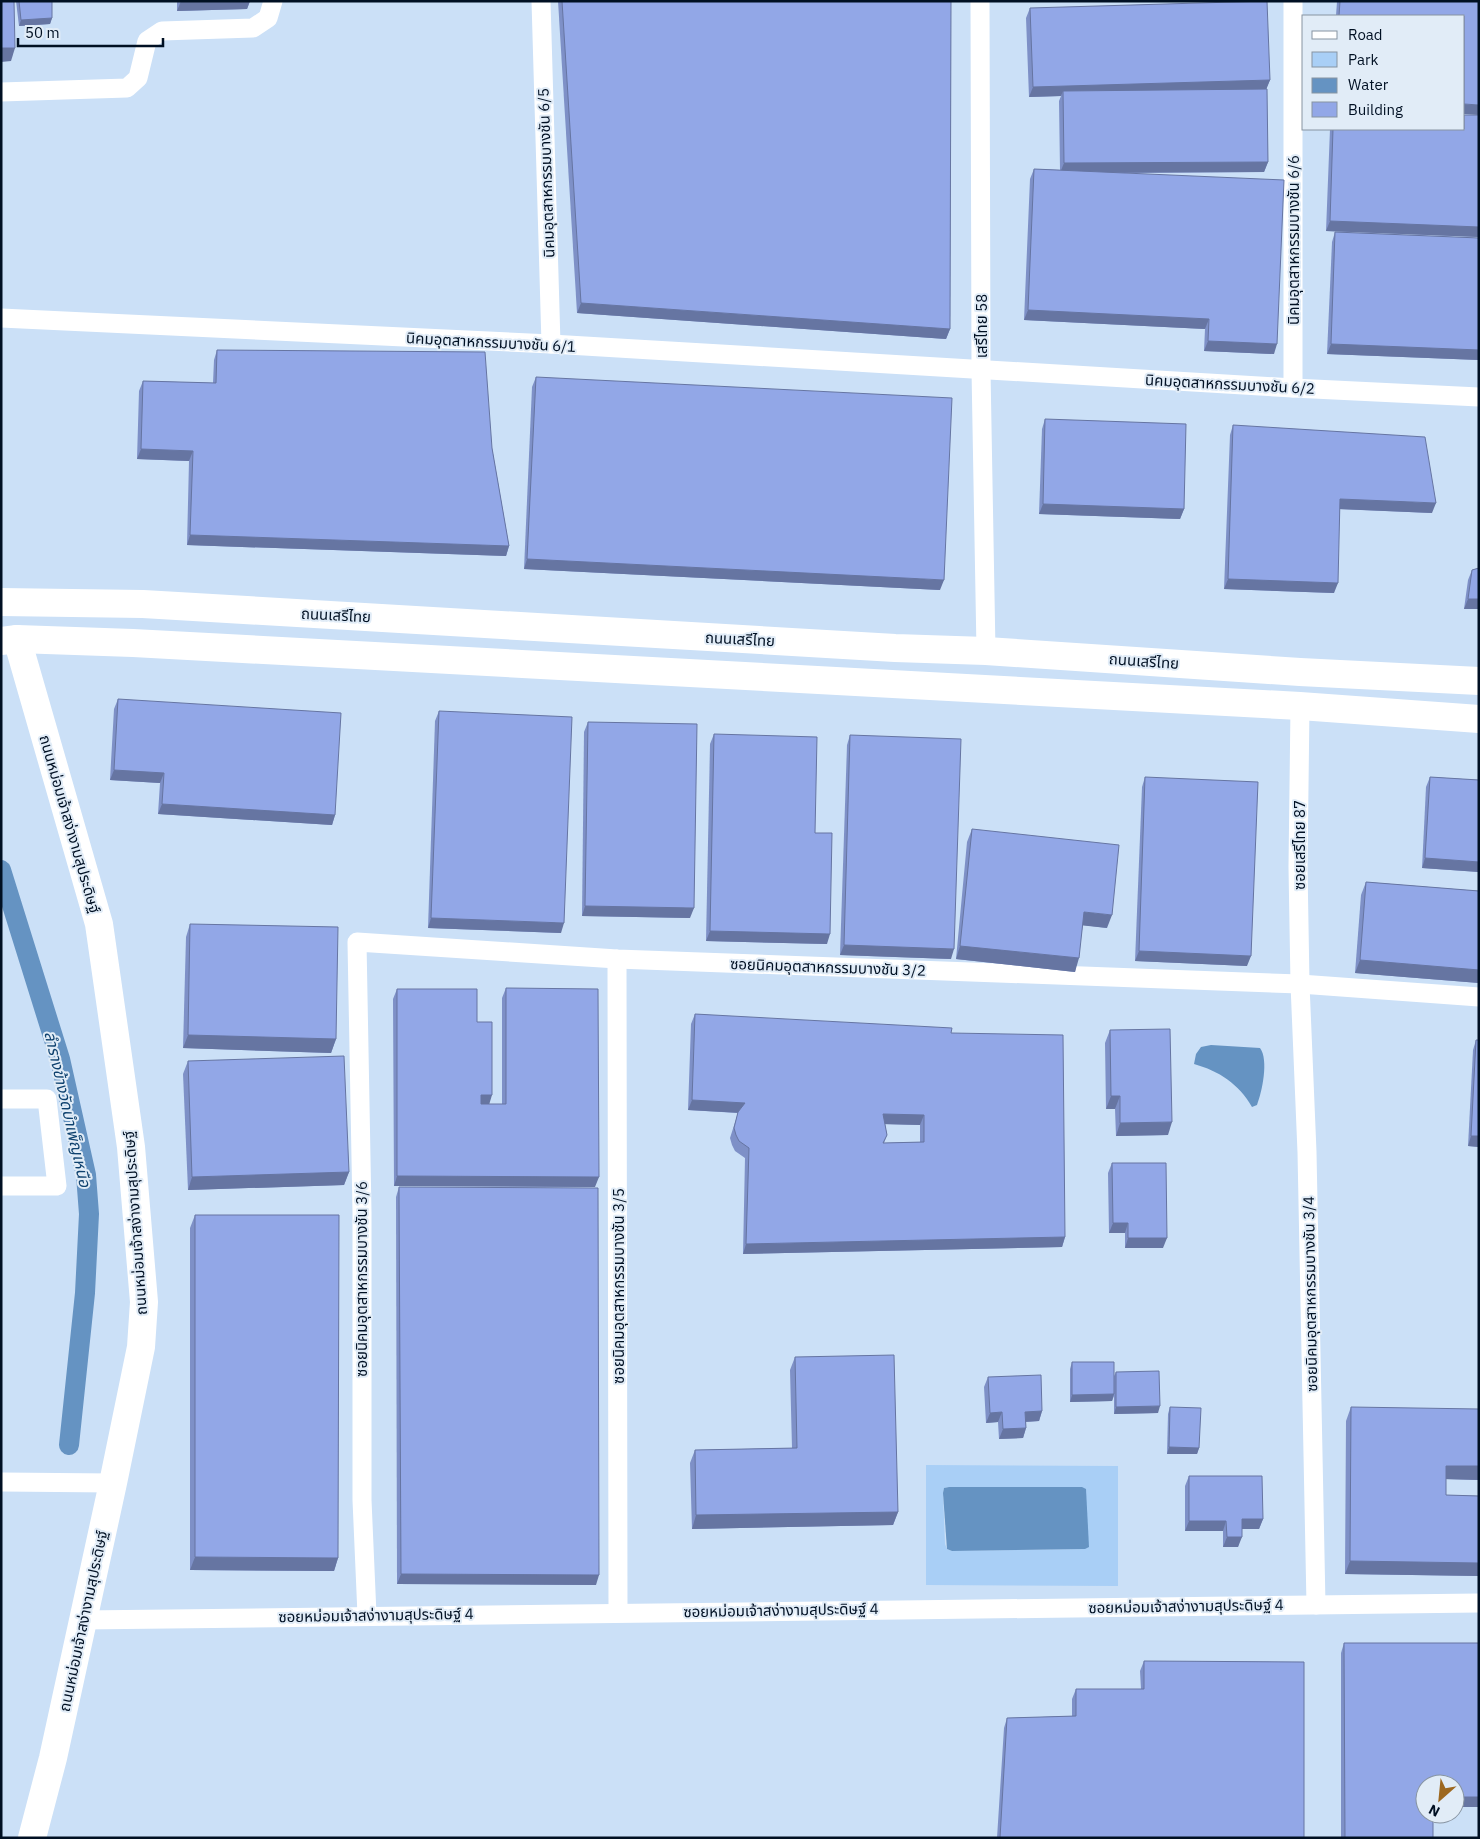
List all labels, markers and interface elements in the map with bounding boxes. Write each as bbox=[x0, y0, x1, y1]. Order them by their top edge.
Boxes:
scale bar bbox=[18, 15, 162, 47]
legend bbox=[1302, 15, 1465, 130]
text: 50 m bbox=[25, 23, 60, 42]
text: Road bbox=[1348, 25, 1383, 44]
text: Park bbox=[1348, 50, 1378, 69]
text: Water bbox=[1348, 75, 1389, 94]
street label: นิคมอุตสาหกรรมบางชัน 6/5 bbox=[534, 88, 558, 258]
text: Building bbox=[1348, 100, 1403, 119]
street label: นิคมอุตสาหกรรมบางชัน 6/6 bbox=[1284, 155, 1303, 325]
street label: เสรีไทย 58 bbox=[972, 294, 991, 358]
street label: นิคมอุตสาหกรรมบางชัน 6/1 bbox=[406, 328, 576, 356]
street label: นิคมอุตสาหกรรมบางชัน 6/2 bbox=[1145, 370, 1315, 398]
street label: ถนนเสรีไทย bbox=[300, 604, 372, 626]
street label: ถนนเสรีไทย bbox=[704, 628, 776, 650]
street label: ถนนเสรีไทย bbox=[1108, 649, 1180, 673]
street label: ถนนหม่อมเจ้าสง่างามสุประดิษฐ์ bbox=[35, 733, 105, 915]
street label: ซอยเสรีไทย 87 bbox=[1290, 800, 1309, 890]
street label: ซอยนิคมอุตสาหกรรมบางชัน 3/2 bbox=[730, 954, 926, 980]
water label: ลำรางข้างวัดบำเพ็ญเหนือ bbox=[40, 1029, 96, 1190]
street label: ถนนหม่อมเจ้าสง่างามสุประดิษฐ์ bbox=[119, 1130, 151, 1316]
street label: ซอยนิคมอุตสาหกรรมบางชัน 3/6 bbox=[352, 1181, 371, 1377]
street label: ซอยนิคมอุตสาหกรรมบางชัน 3/5 bbox=[609, 1188, 628, 1384]
street label: ซอยนิคมอุตสาหกรรมบางชัน 3/4 bbox=[1299, 1196, 1321, 1392]
street label: ถนนหม่อมเจ้าสง่างามสุประดิษฐ์ bbox=[55, 1529, 111, 1713]
street label: ซอยหม่อมเจ้าสง่างามสุประดิษฐ์ 4 bbox=[1088, 1595, 1284, 1617]
street label: ซอยหม่อมเจ้าสง่างามสุประดิษฐ์ 4 bbox=[683, 1599, 879, 1621]
street label: ซอยหม่อมเจ้าสง่างามสุประดิษฐ์ 4 bbox=[278, 1604, 474, 1626]
north arrow bbox=[1415, 1774, 1465, 1824]
text: N bbox=[1425, 1800, 1443, 1821]

